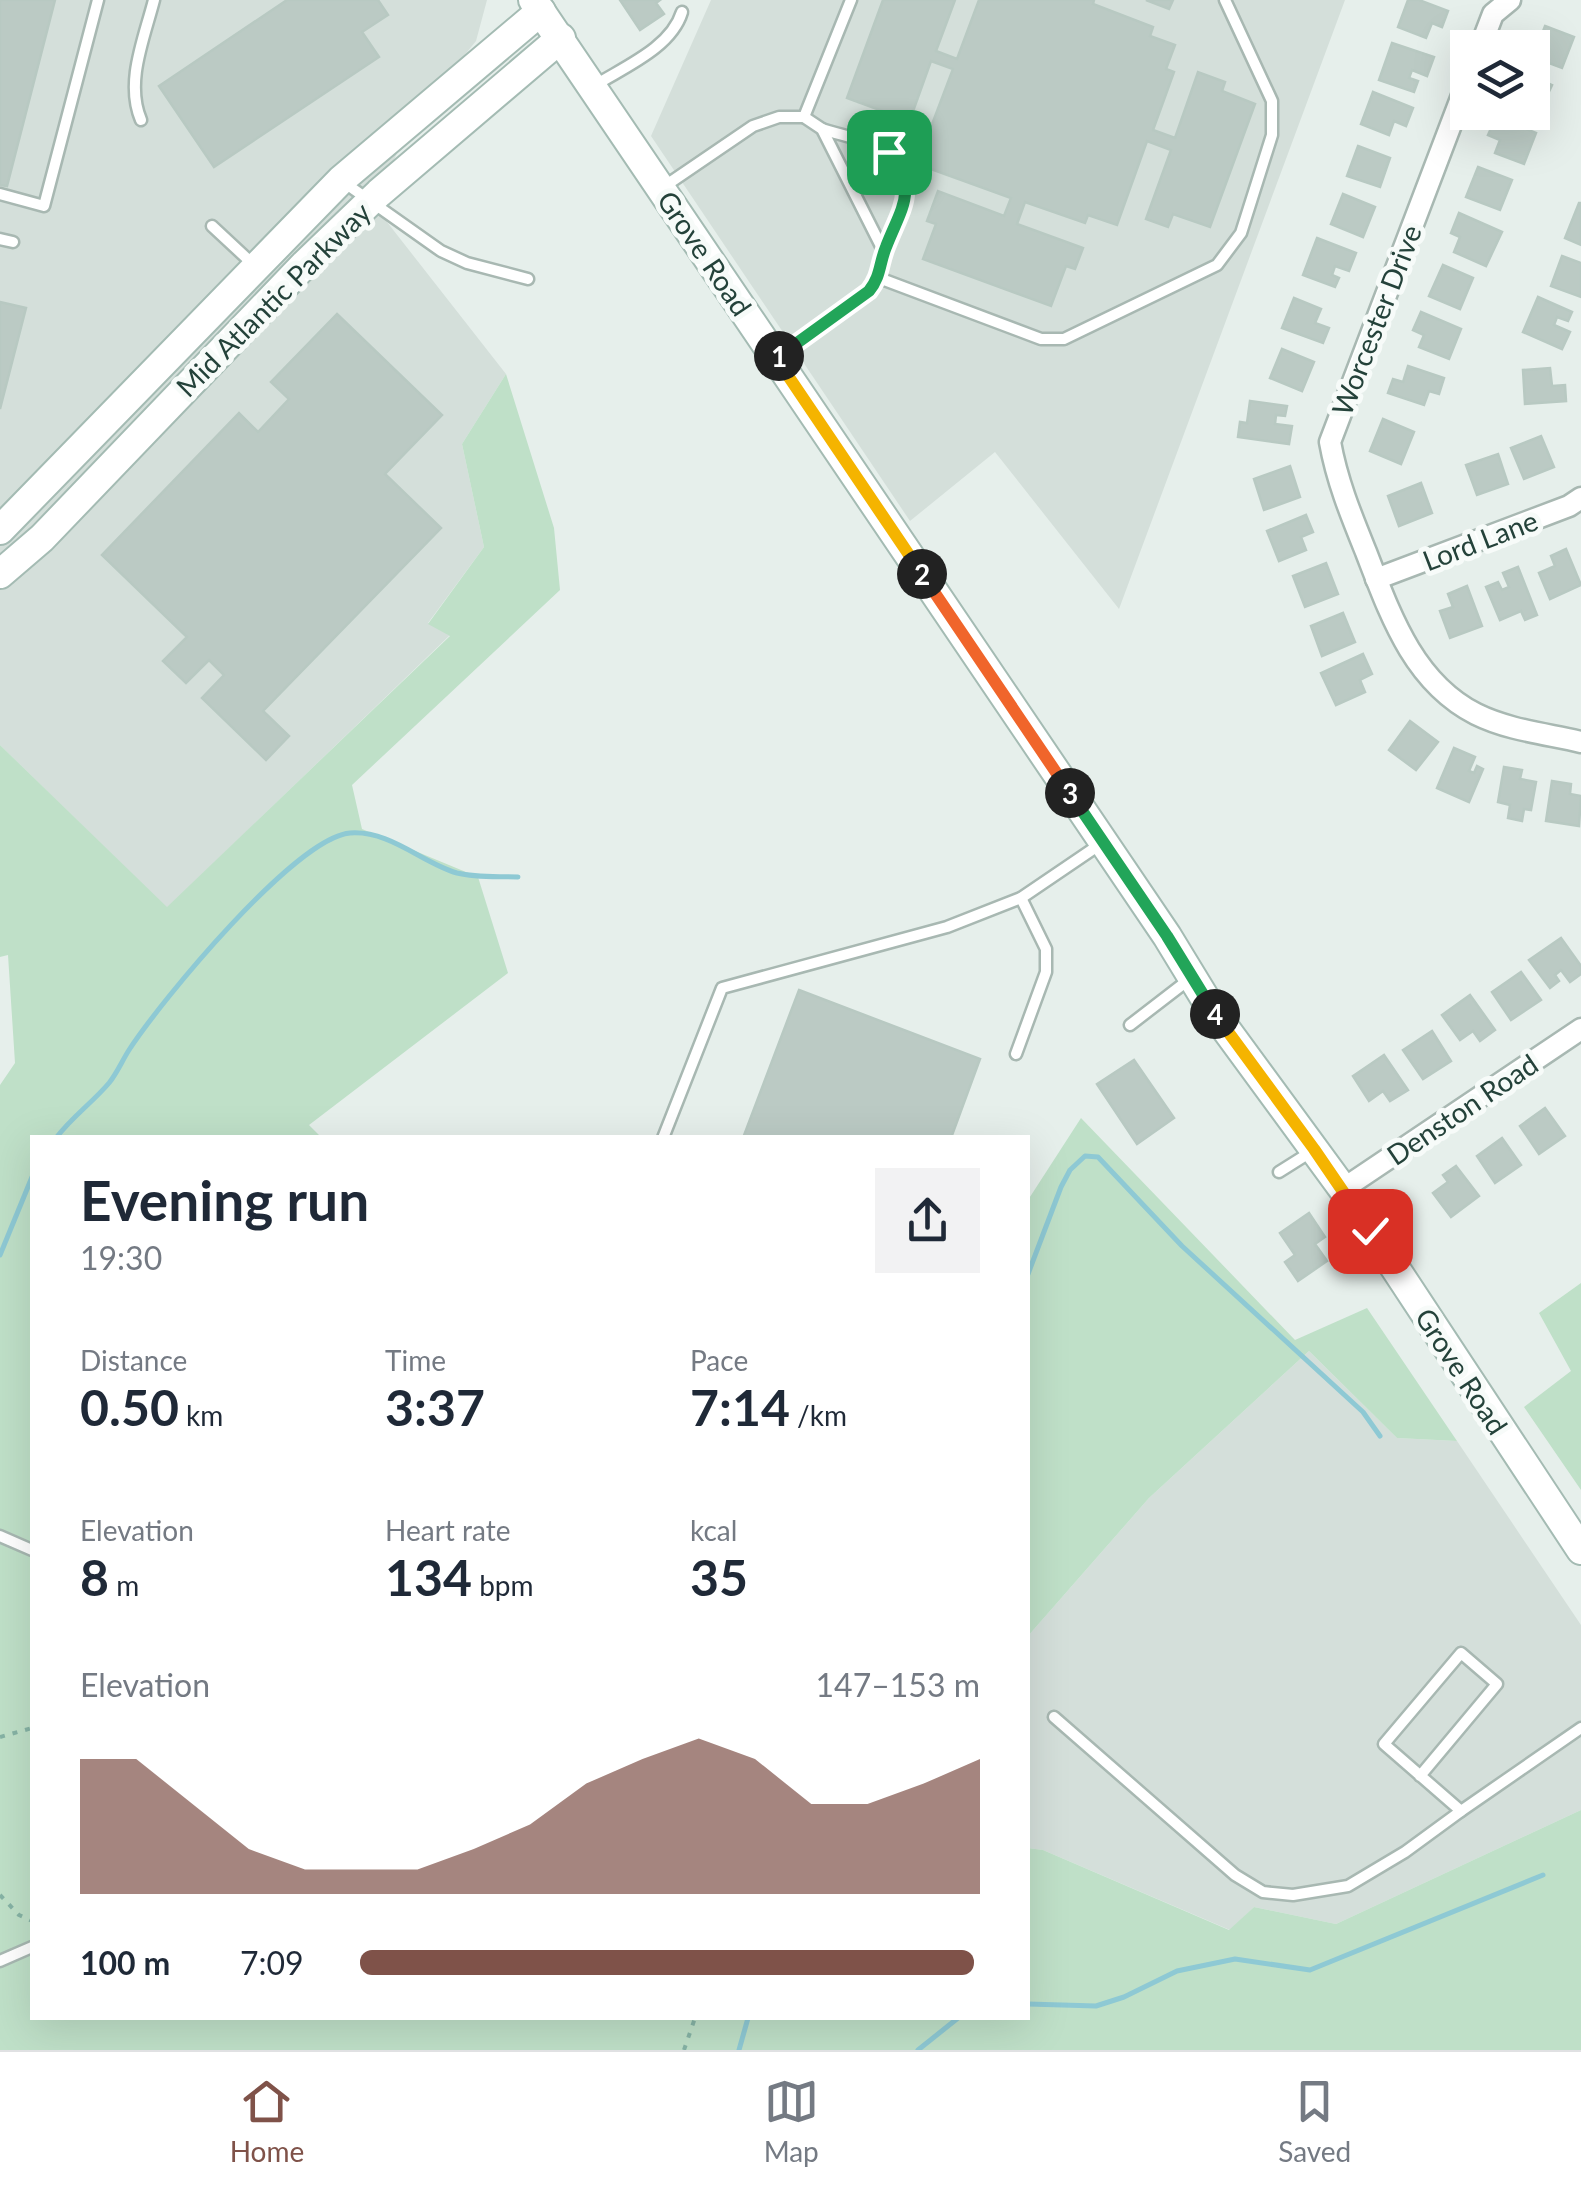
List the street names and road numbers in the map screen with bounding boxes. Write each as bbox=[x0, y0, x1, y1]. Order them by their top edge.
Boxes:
street label: Grove Road bbox=[651, 184, 759, 322]
street label: Mid Atlantic Parkway bbox=[169, 194, 378, 403]
street label: Worcester Drive bbox=[1324, 220, 1428, 420]
street label: Lord Lane bbox=[1418, 503, 1542, 577]
street label: Denston Road bbox=[1380, 1046, 1544, 1172]
street label: Grove Road bbox=[1409, 1302, 1515, 1440]

